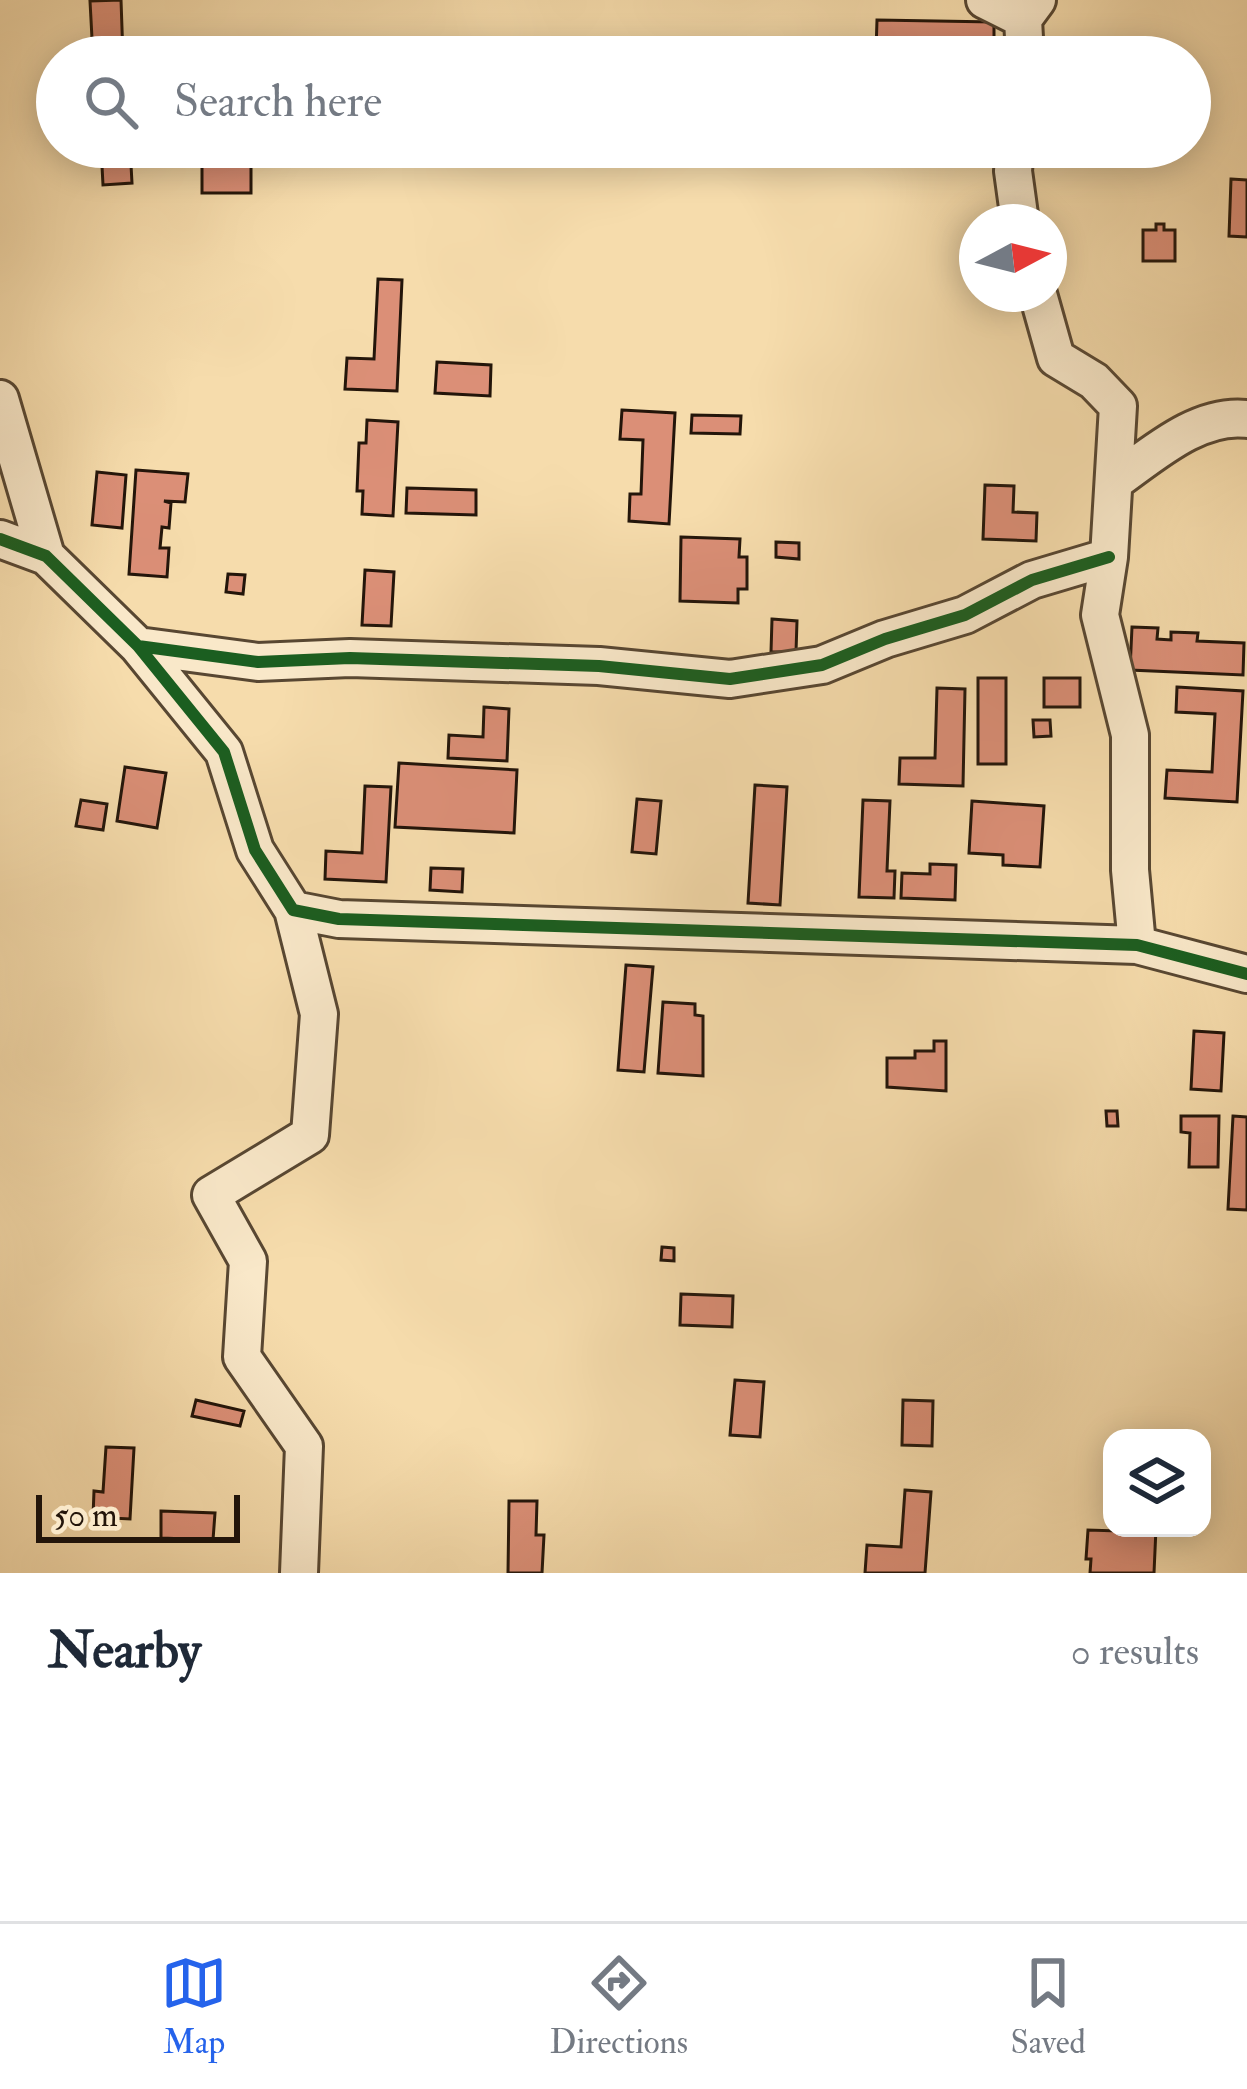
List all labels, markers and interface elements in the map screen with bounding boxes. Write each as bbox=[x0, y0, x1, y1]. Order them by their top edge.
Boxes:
search box bbox=[36, 36, 1211, 168]
icon: search bbox=[78, 69, 144, 135]
text: Search here bbox=[174, 74, 382, 130]
north arrow bbox=[959, 204, 1067, 312]
map controls bbox=[1103, 1429, 1211, 1537]
button: layers bbox=[1103, 1429, 1211, 1537]
scale bar bbox=[36, 1489, 240, 1542]
text: 50 m bbox=[54, 1495, 118, 1536]
text: Nearby bbox=[48, 1619, 201, 1683]
text: 0 results bbox=[1071, 1627, 1199, 1676]
tab: Map bbox=[161, 1950, 227, 2063]
tab: Directions bbox=[550, 1950, 688, 2063]
tab: Saved bbox=[1010, 1950, 1086, 2063]

